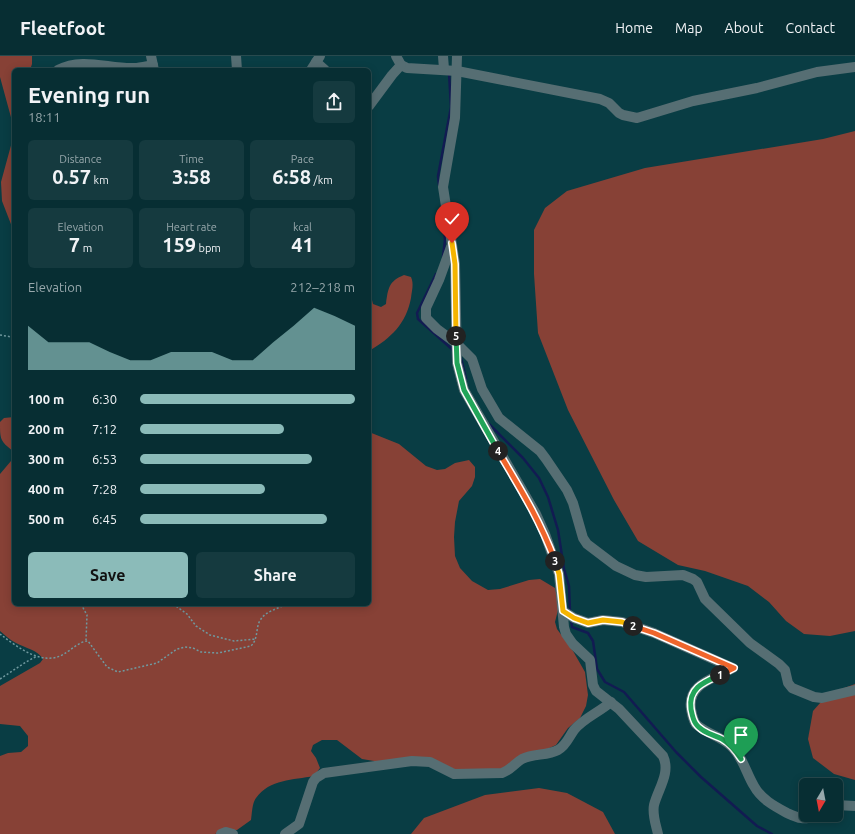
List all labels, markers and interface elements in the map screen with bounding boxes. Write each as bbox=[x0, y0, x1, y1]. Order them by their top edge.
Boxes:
text: Fleetfoot bbox=[20, 17, 105, 39]
text: Home bbox=[615, 20, 653, 36]
text: Map bbox=[675, 20, 703, 36]
text: About bbox=[725, 20, 764, 36]
text: Contact bbox=[786, 20, 835, 36]
button: share bbox=[313, 81, 355, 123]
text: Evening run bbox=[28, 82, 150, 107]
text: 18:11 bbox=[28, 110, 61, 124]
text: Distance bbox=[59, 153, 102, 165]
text: Time bbox=[179, 153, 204, 165]
text: Pace bbox=[291, 153, 314, 165]
text: 0.57 bbox=[52, 165, 91, 188]
text: 3:58 bbox=[172, 165, 211, 188]
text: 6:58 bbox=[272, 165, 311, 188]
text: km bbox=[91, 174, 109, 186]
text: /km bbox=[311, 174, 333, 186]
pin bbox=[435, 202, 469, 243]
icon: check bbox=[441, 208, 463, 230]
text: Elevation bbox=[58, 221, 103, 233]
text: Heart rate bbox=[166, 221, 217, 233]
text: kcal bbox=[293, 221, 312, 233]
text: 7 bbox=[69, 233, 80, 256]
text: 159 bbox=[162, 233, 196, 256]
text: 41 bbox=[291, 233, 314, 256]
text: m bbox=[80, 242, 92, 254]
text: bpm bbox=[196, 242, 221, 254]
text: Elevation bbox=[28, 280, 82, 294]
text: 212–218 m bbox=[290, 280, 355, 294]
pin: 5 bbox=[446, 326, 466, 346]
text: 5 bbox=[453, 330, 459, 342]
text: 100 m bbox=[28, 392, 64, 406]
text: 6:30 bbox=[92, 392, 117, 406]
text: 200 m bbox=[28, 422, 64, 436]
text: 7:12 bbox=[92, 422, 117, 436]
pin: 4 bbox=[488, 441, 508, 461]
text: 4 bbox=[495, 445, 501, 457]
text: 300 m bbox=[28, 452, 64, 466]
text: 6:53 bbox=[92, 452, 117, 466]
text: 400 m bbox=[28, 482, 64, 496]
text: 7:28 bbox=[92, 482, 117, 496]
text: 500 m bbox=[28, 512, 64, 526]
text: 6:45 bbox=[92, 512, 117, 526]
pin: 3 bbox=[545, 551, 565, 571]
button: Save bbox=[28, 552, 188, 598]
button: Share bbox=[196, 552, 355, 598]
text: 3 bbox=[552, 555, 558, 567]
pin: 2 bbox=[623, 616, 643, 636]
text: 2 bbox=[630, 620, 636, 632]
pin: 1 bbox=[710, 665, 730, 685]
text: 1 bbox=[717, 669, 723, 681]
pin bbox=[724, 718, 758, 759]
icon: arrive bbox=[730, 724, 752, 746]
north arrow bbox=[799, 778, 843, 822]
map controls bbox=[799, 778, 843, 822]

